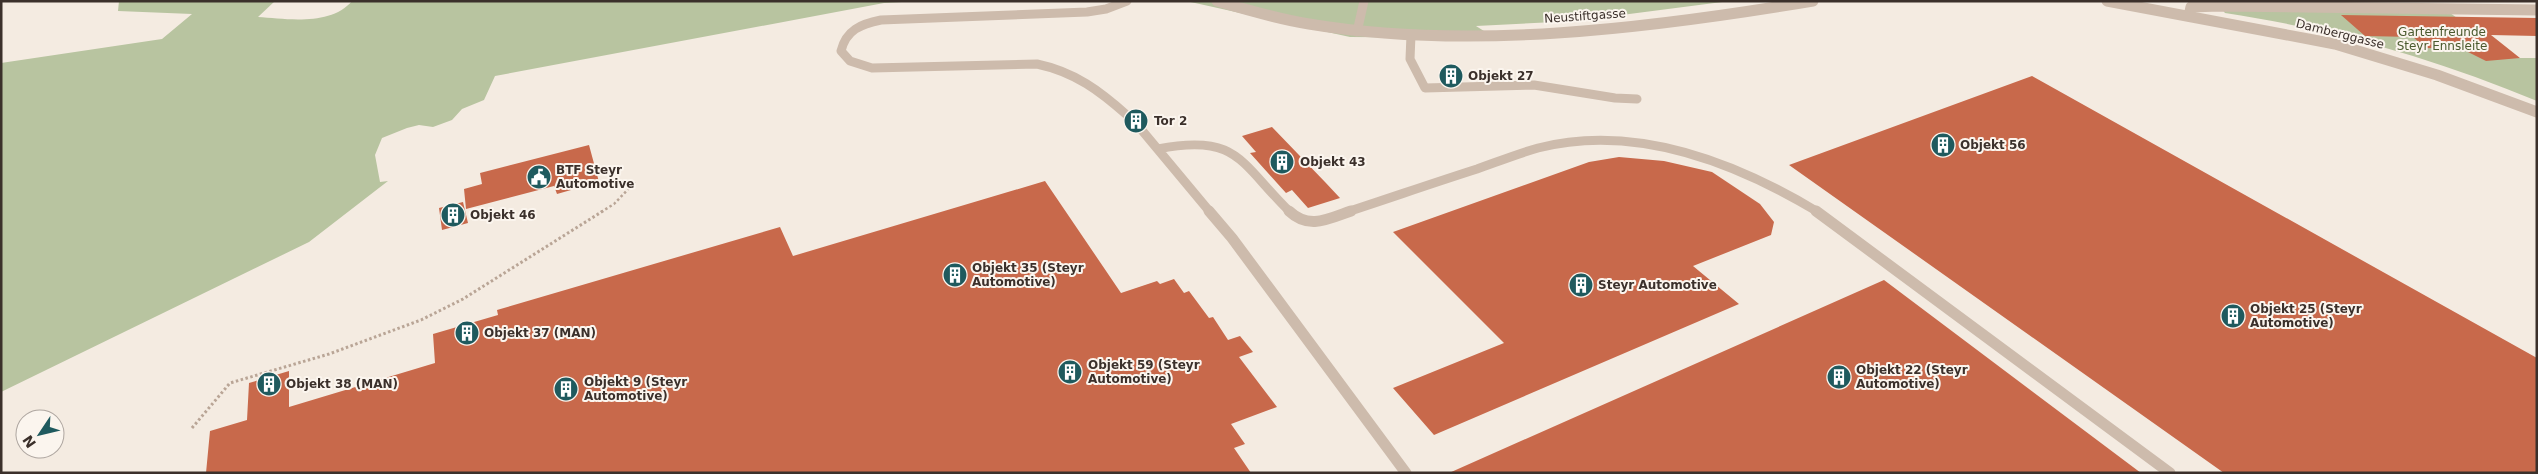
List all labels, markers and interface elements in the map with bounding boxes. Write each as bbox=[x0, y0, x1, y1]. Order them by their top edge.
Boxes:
street label: Neustiftgasse bbox=[1544, 6, 1626, 26]
street label: Damberggasse bbox=[2294, 16, 2386, 52]
park label: Gartenfreunde Steyr Ennsleite bbox=[2397, 25, 2487, 53]
building icon: Objekt 27 bbox=[1438, 63, 1464, 89]
place label: Objekt 27 bbox=[1468, 69, 1534, 83]
building icon: Tor 2 bbox=[1123, 108, 1149, 134]
place label: Tor 2 bbox=[1154, 114, 1187, 128]
building icon: Objekt 56 bbox=[1930, 132, 1956, 158]
place label: Objekt 56 bbox=[1960, 138, 2026, 152]
building icon: Objekt 43 bbox=[1269, 149, 1295, 175]
place label: Objekt 43 bbox=[1300, 155, 1366, 169]
place label: BTF Steyr Automotive bbox=[556, 163, 634, 191]
public building icon: BTF Steyr Automotive bbox=[526, 164, 552, 190]
building icon: Objekt 46 bbox=[440, 202, 466, 228]
place label: Objekt 46 bbox=[470, 208, 536, 222]
place label: Objekt 35 (Steyr Automotive) bbox=[972, 261, 1084, 289]
building icon: Objekt 35 (Steyr Automotive) bbox=[942, 262, 968, 288]
building icon: Steyr Automotive bbox=[1568, 272, 1594, 298]
place label: Steyr Automotive bbox=[1598, 278, 1717, 292]
place label: Objekt 25 (Steyr Automotive) bbox=[2250, 302, 2362, 330]
building icon: Objekt 25 (Steyr Automotive) bbox=[2220, 303, 2246, 329]
building icon: Objekt 37 (MAN) bbox=[454, 320, 480, 346]
place label: Objekt 37 (MAN) bbox=[484, 326, 596, 340]
place label: Objekt 59 (Steyr Automotive) bbox=[1088, 358, 1200, 386]
building icon: Objekt 59 (Steyr Automotive) bbox=[1057, 359, 1083, 385]
place label: Objekt 22 (Steyr Automotive) bbox=[1856, 363, 1968, 391]
building icon: Objekt 22 (Steyr Automotive) bbox=[1826, 364, 1852, 390]
building icon: Objekt 38 (MAN) bbox=[256, 371, 282, 397]
place label: Objekt 9 (Steyr Automotive) bbox=[584, 375, 687, 403]
building icon: Objekt 9 (Steyr Automotive) bbox=[553, 376, 579, 402]
place label: Objekt 38 (MAN) bbox=[286, 377, 398, 391]
north arrow bbox=[15, 409, 65, 459]
text: N bbox=[19, 432, 39, 451]

